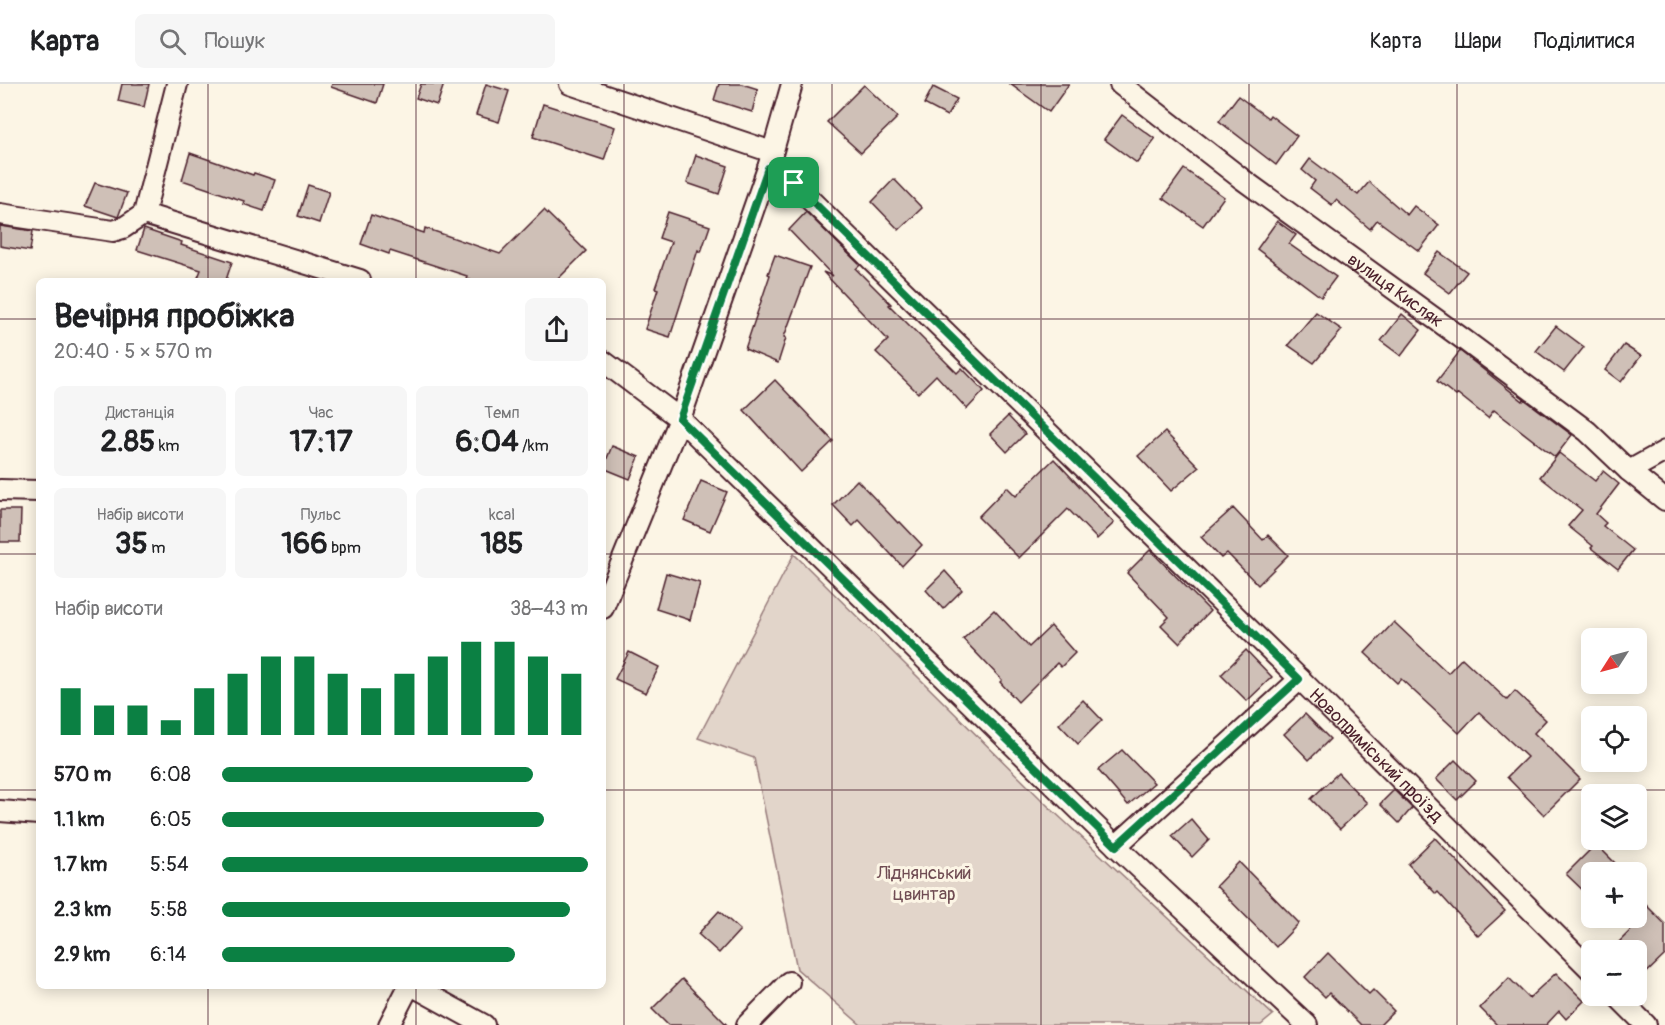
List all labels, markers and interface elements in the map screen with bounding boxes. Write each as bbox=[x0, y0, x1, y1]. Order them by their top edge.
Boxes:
search box bbox=[135, 14, 555, 68]
text: Карта bbox=[30, 24, 99, 59]
icon: search bbox=[156, 25, 189, 58]
text: Пошук bbox=[204, 27, 266, 55]
text: Карта bbox=[1370, 28, 1422, 55]
text: Шари bbox=[1455, 28, 1501, 55]
text: Поділитися bbox=[1534, 28, 1635, 55]
pin bbox=[768, 157, 819, 208]
icon: arrive bbox=[777, 166, 810, 199]
street label: вулиця Кисляк bbox=[1343, 248, 1447, 333]
text: Вечірня пробіжка bbox=[54, 296, 295, 337]
button: share bbox=[525, 298, 588, 361]
text: 20:40 · 5 × 570 m bbox=[54, 339, 212, 364]
text: Дистанція bbox=[106, 403, 174, 423]
text: Час bbox=[308, 403, 334, 423]
text: Темп bbox=[484, 403, 520, 423]
text: 2.85 bbox=[100, 423, 155, 460]
text: 17:17 bbox=[289, 423, 353, 460]
text: 6:04 bbox=[455, 423, 519, 460]
text: km bbox=[155, 436, 180, 456]
text: /km bbox=[519, 436, 549, 456]
text: Набір висоти bbox=[97, 505, 184, 525]
text: Пульс bbox=[301, 505, 341, 525]
text: kcal bbox=[489, 505, 515, 525]
text: 35 bbox=[115, 525, 148, 562]
text: 166 bbox=[281, 525, 328, 562]
text: 185 bbox=[480, 525, 524, 562]
text: m bbox=[148, 538, 165, 558]
text: bpm bbox=[328, 538, 361, 558]
text: Набір висоти bbox=[54, 596, 163, 621]
text: 38–43 m bbox=[510, 596, 588, 621]
north arrow bbox=[1581, 628, 1647, 694]
map controls bbox=[1581, 628, 1647, 1006]
street label: Новоприміський проїзд bbox=[1304, 683, 1448, 828]
button: locate bbox=[1581, 706, 1647, 772]
text: 570 m bbox=[54, 762, 111, 787]
text: 6:08 bbox=[150, 762, 191, 787]
button: layers bbox=[1581, 784, 1647, 850]
text: 1.1 km bbox=[54, 807, 104, 832]
text: 6:05 bbox=[150, 807, 191, 832]
text: 1.7 km bbox=[54, 852, 107, 877]
text: 5:54 bbox=[150, 852, 189, 877]
park label: Ліднянський цвинтар bbox=[876, 862, 971, 906]
button: + bbox=[1581, 862, 1647, 928]
text: 2.3 km bbox=[54, 897, 111, 922]
text: 5:58 bbox=[150, 897, 187, 922]
button: − bbox=[1581, 940, 1647, 1006]
text: 2.9 km bbox=[54, 942, 110, 967]
text: 6:14 bbox=[150, 942, 186, 967]

